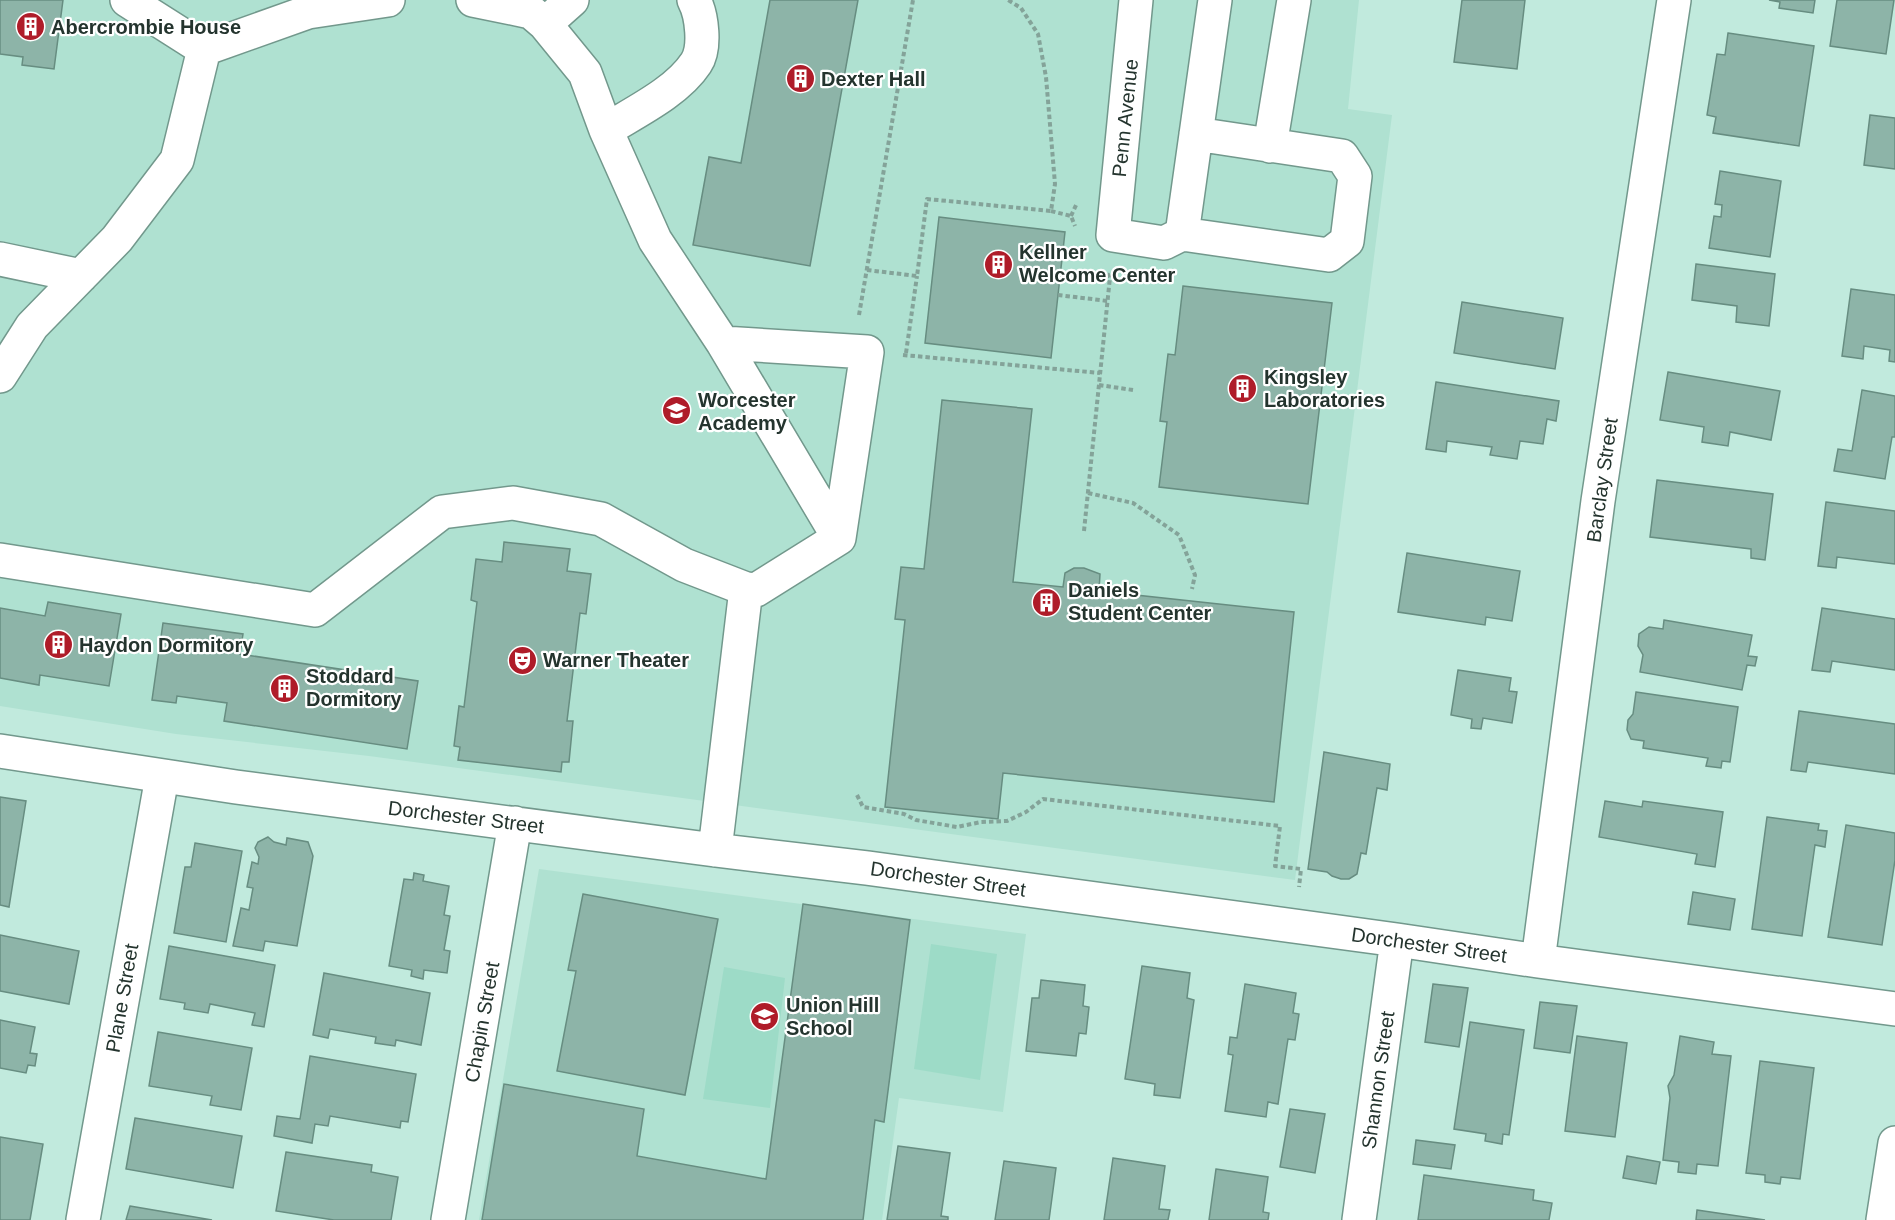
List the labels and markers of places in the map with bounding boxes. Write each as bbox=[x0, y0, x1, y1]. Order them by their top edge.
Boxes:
building icon: Abercrombie House bbox=[14, 11, 46, 43]
place label: Abercrombie House bbox=[51, 16, 241, 38]
building icon: Dexter Hall bbox=[784, 63, 816, 95]
place label: Dexter Hall bbox=[821, 68, 926, 90]
place label: Kellner Welcome Center bbox=[1019, 241, 1176, 286]
building icon: Kellner Welcome Center bbox=[982, 248, 1014, 280]
place label: Kingsley Laboratories bbox=[1264, 366, 1385, 411]
building icon: Kingsley Laboratories bbox=[1227, 372, 1259, 404]
place label: Worcester Academy bbox=[698, 389, 796, 434]
school or university icon: Worcester Academy bbox=[661, 395, 693, 427]
place label: Daniels Student Center bbox=[1068, 579, 1212, 624]
building icon: Daniels Student Center bbox=[1031, 586, 1063, 618]
building icon: Haydon Dormitory bbox=[42, 629, 74, 661]
place label: Haydon Dormitory bbox=[79, 634, 254, 656]
theatre icon: Warner Theater bbox=[506, 644, 538, 676]
place label: Warner Theater bbox=[543, 649, 689, 671]
place label: Stoddard Dormitory bbox=[306, 665, 402, 710]
building icon: Stoddard Dormitory bbox=[269, 672, 301, 704]
place label: Union Hill School bbox=[786, 994, 879, 1039]
school or university icon: Union Hill School bbox=[749, 1000, 781, 1032]

